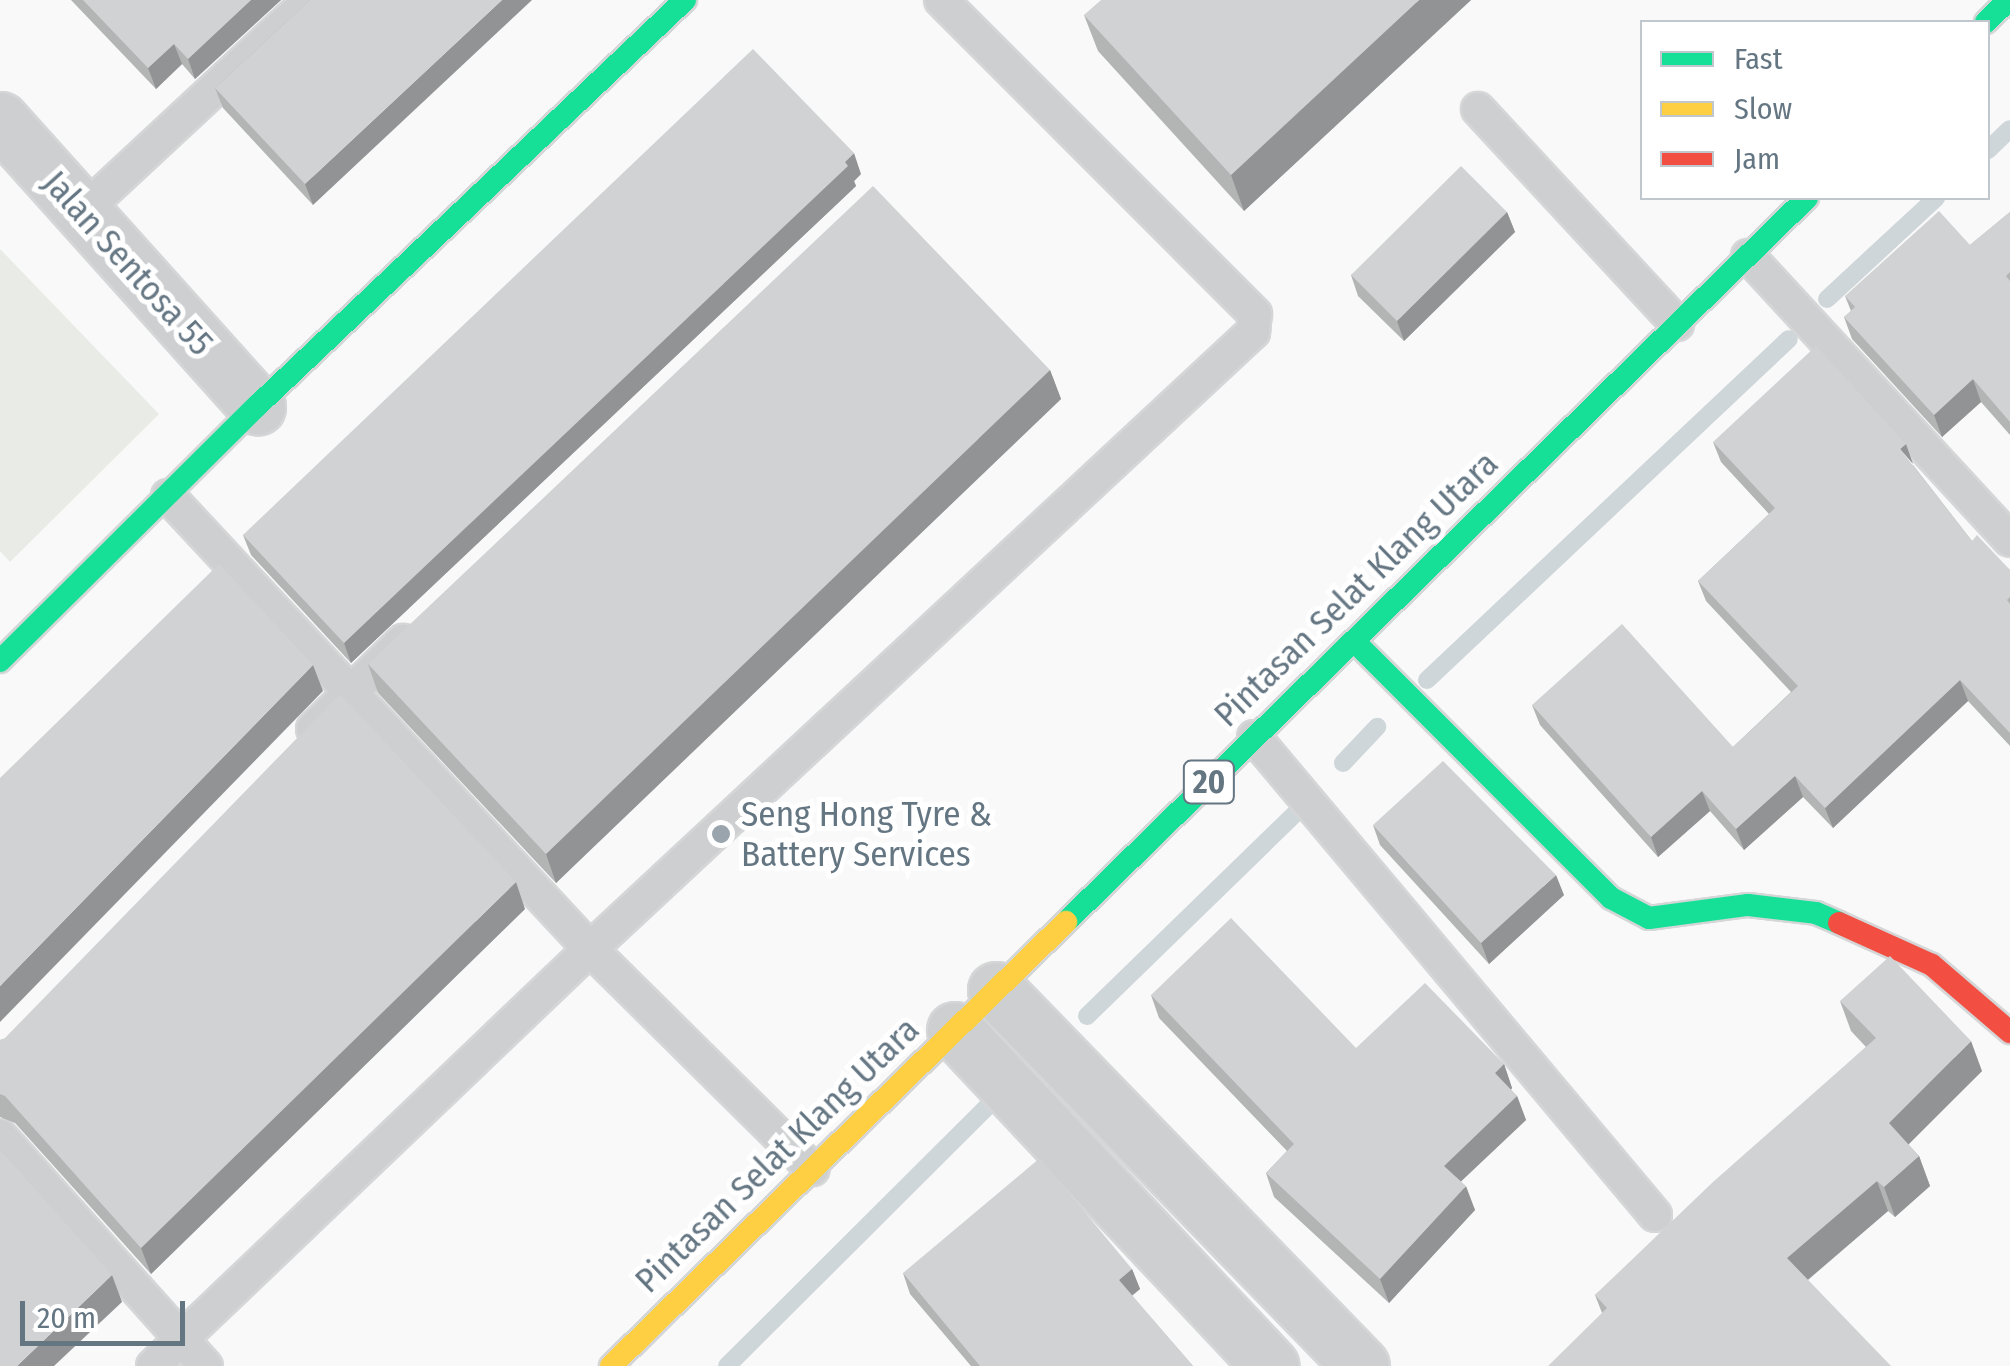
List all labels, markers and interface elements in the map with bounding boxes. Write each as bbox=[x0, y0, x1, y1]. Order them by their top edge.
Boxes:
legend bbox=[1640, 20, 1990, 200]
text: Fast bbox=[1734, 41, 1782, 77]
text: Slow bbox=[1734, 91, 1792, 127]
text: Jam bbox=[1734, 141, 1780, 177]
street label: Jalan Sentosa 55 bbox=[34, 162, 222, 364]
street label: Pintasan Selat Klang Utara bbox=[1206, 443, 1506, 735]
road number: 20 bbox=[1182, 755, 1236, 809]
place label: Seng Hong Tyre & Battery Services bbox=[741, 793, 992, 875]
marker: Seng Hong Tyre & Battery Services bbox=[710, 823, 732, 845]
street label: Pintasan Selat Klang Utara bbox=[627, 1009, 927, 1301]
scale bar bbox=[25, 1281, 190, 1343]
text: 20 m bbox=[37, 1300, 96, 1336]

